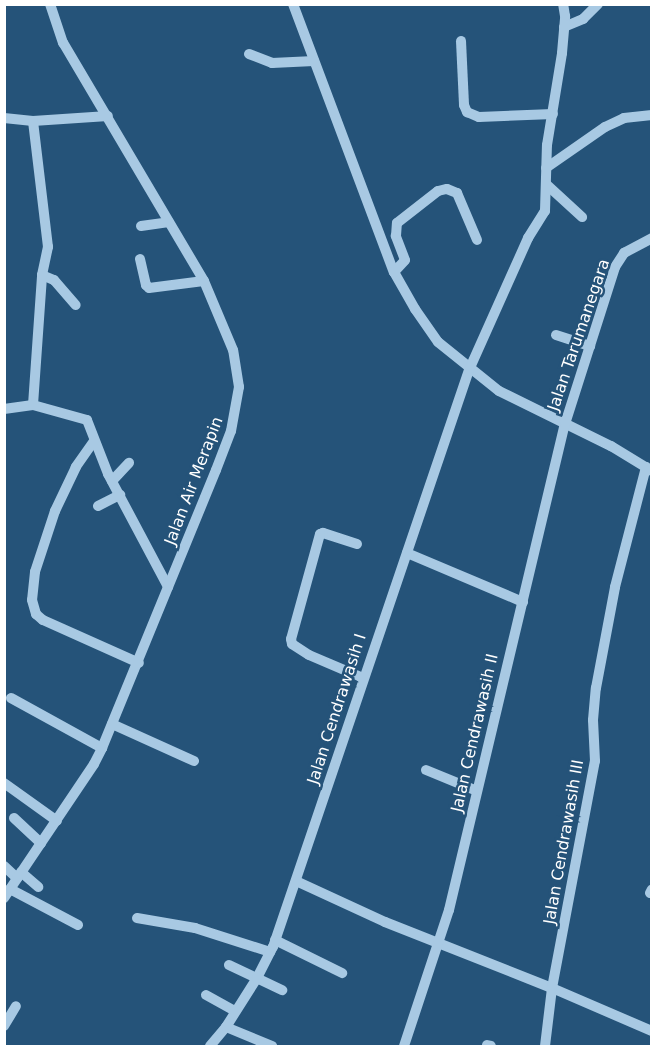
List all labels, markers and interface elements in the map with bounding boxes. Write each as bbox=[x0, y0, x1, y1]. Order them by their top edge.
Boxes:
street label: Jalan Tarumanegara bbox=[544, 257, 614, 413]
street label: Jalan Air Merapin bbox=[161, 414, 227, 548]
street label: Jalan Cendrawasih I bbox=[304, 631, 370, 787]
street label: Jalan Cendrawasih II bbox=[447, 652, 503, 814]
street label: Jalan Cendrawasih III bbox=[540, 758, 588, 926]

